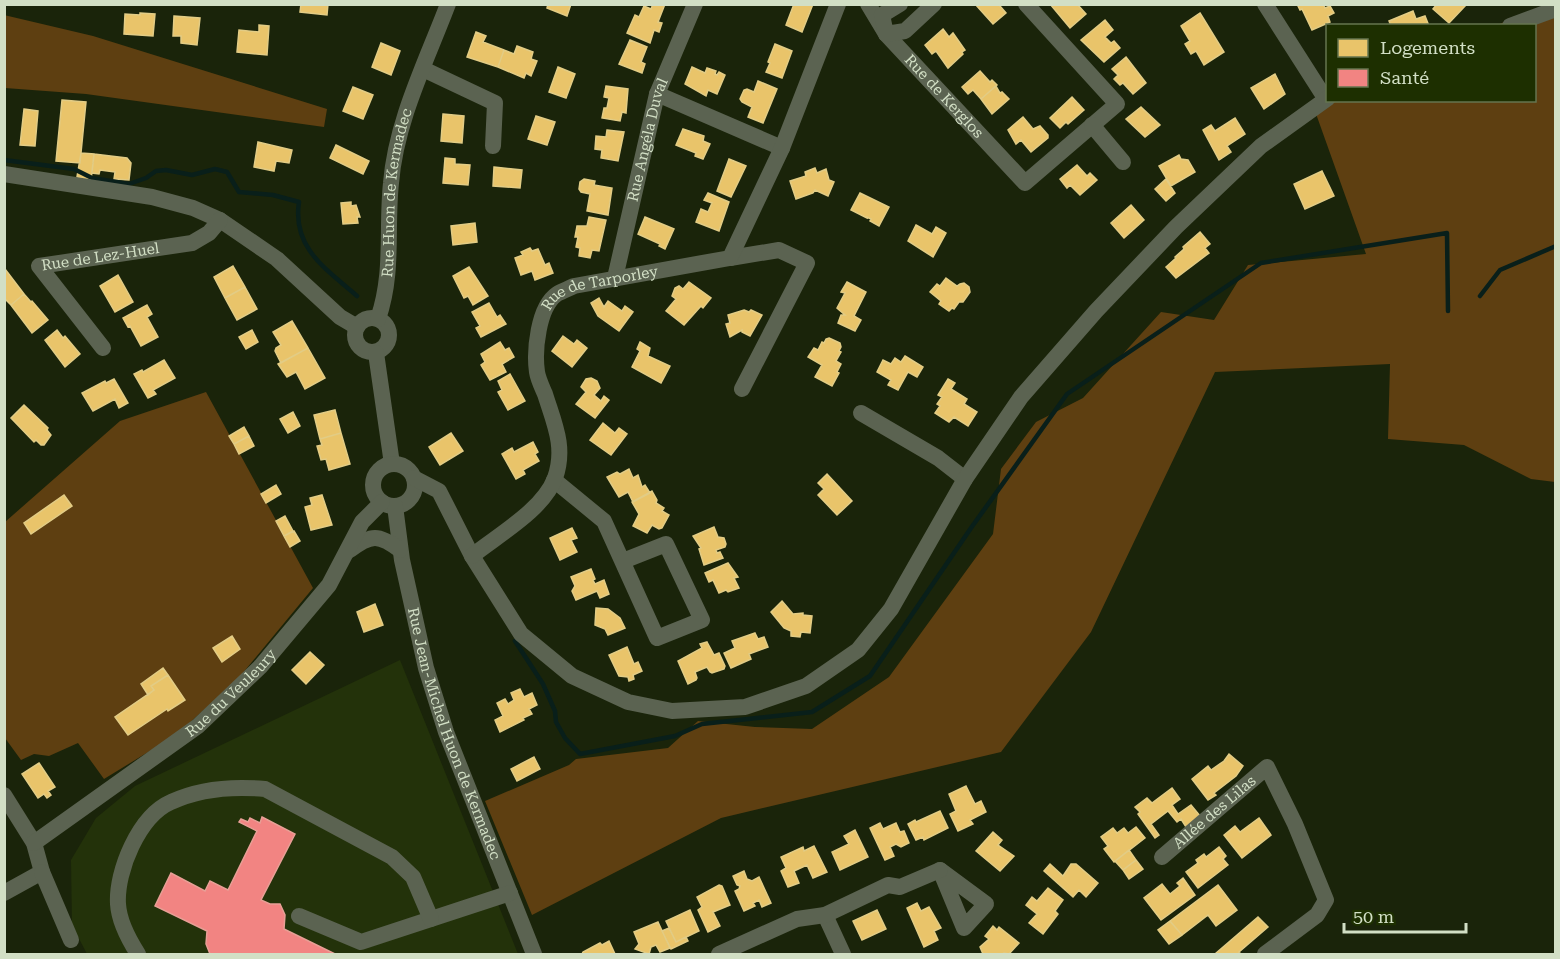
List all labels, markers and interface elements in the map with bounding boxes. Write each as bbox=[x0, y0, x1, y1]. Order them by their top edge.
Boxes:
legend bbox=[1326, 24, 1536, 102]
text: Logements bbox=[1380, 37, 1475, 58]
street label: Rue de Kerglos bbox=[901, 51, 987, 142]
text: Santé bbox=[1380, 67, 1429, 88]
street label: Rue Angéla Duval bbox=[624, 75, 672, 203]
street label: Rue Huon de Kermadec bbox=[378, 106, 416, 278]
street label: Rue de Lez-Huel bbox=[40, 239, 161, 275]
street label: Rue de Tarporley bbox=[537, 262, 660, 313]
street label: Rue Jean-Michel Huon de Kermadec bbox=[404, 606, 505, 862]
street label: Rue du Veuleury bbox=[182, 645, 280, 741]
street label: Allée des Lilas bbox=[1169, 772, 1259, 853]
scale bar bbox=[1344, 896, 1466, 934]
text: 50 m bbox=[1353, 906, 1394, 927]

